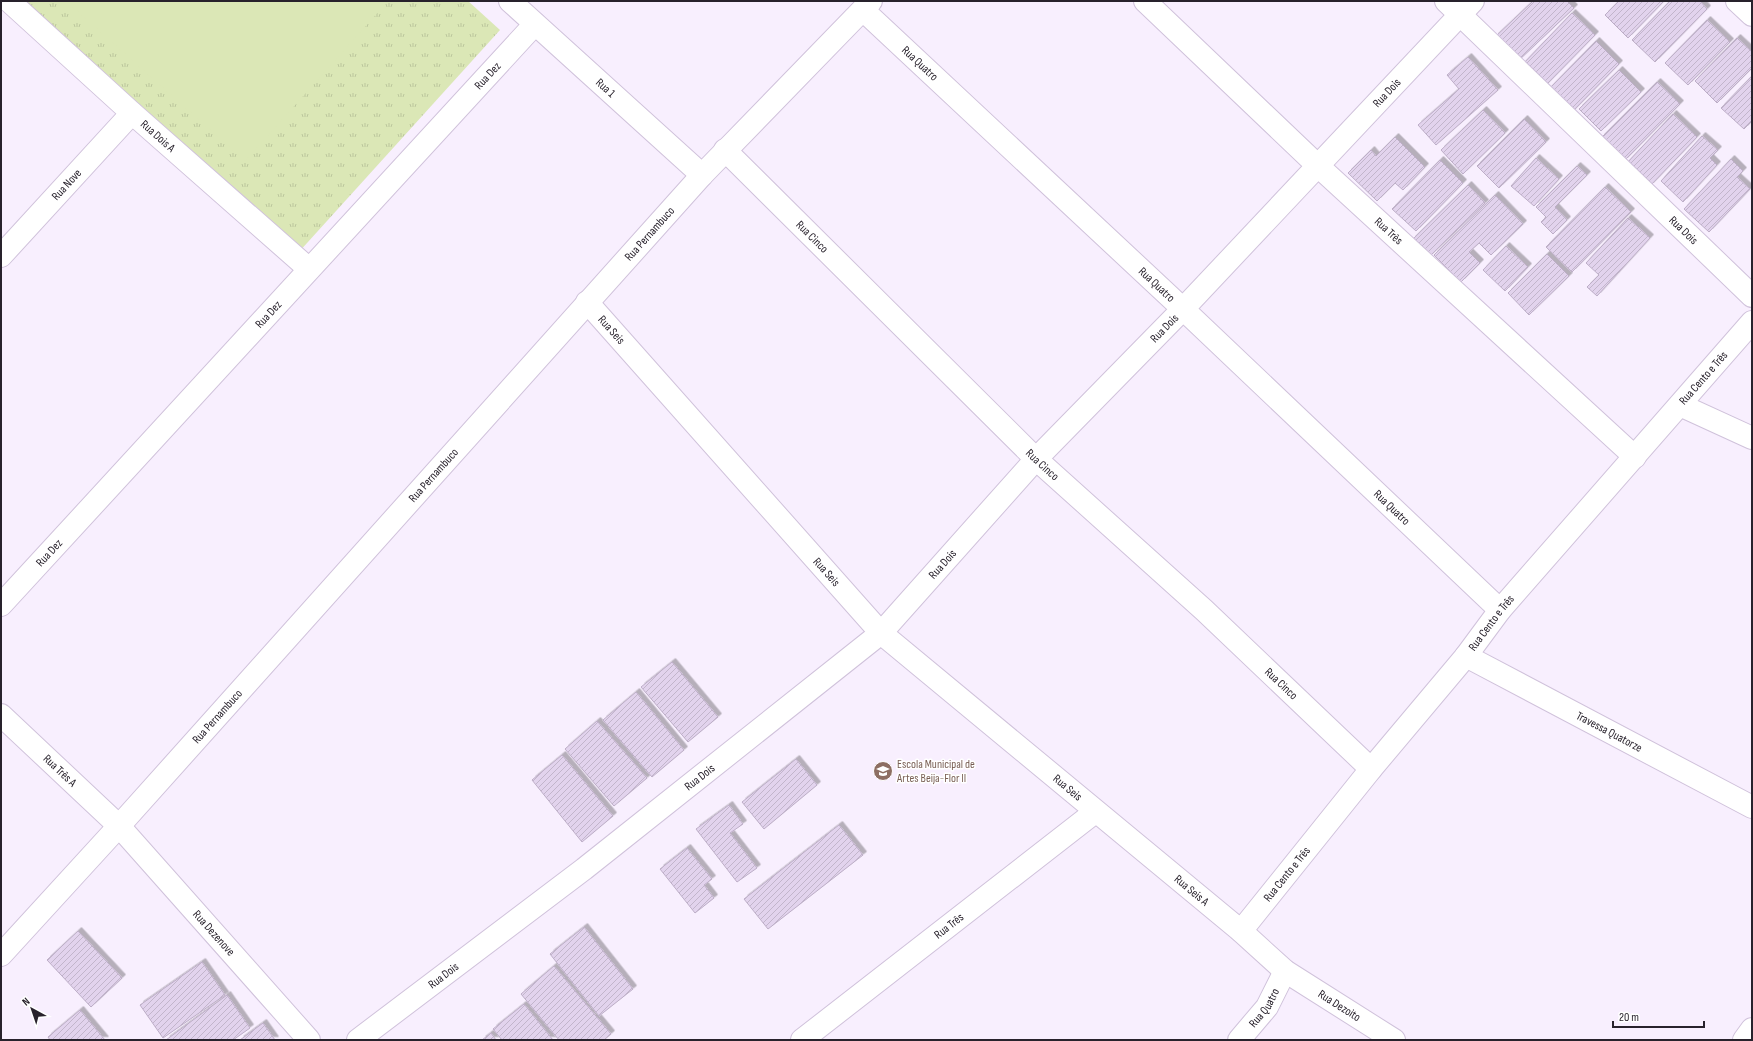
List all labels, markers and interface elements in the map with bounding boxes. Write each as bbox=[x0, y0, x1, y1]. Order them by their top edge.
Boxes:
street label: Rua Quatro bbox=[898, 43, 941, 84]
street label: Rua Dez bbox=[472, 59, 505, 93]
street label: Rua 1 bbox=[592, 75, 619, 101]
street label: Rua Dois bbox=[1370, 75, 1404, 111]
street label: Rua Dois A bbox=[137, 117, 179, 156]
street label: Rua Nove bbox=[49, 166, 85, 204]
street label: Rua Pernambuco bbox=[622, 204, 678, 264]
street label: Rua Dois bbox=[1666, 213, 1701, 248]
street label: Rua Três bbox=[1371, 214, 1406, 248]
street label: Rua Cinco bbox=[792, 218, 831, 257]
street label: Rua Quatro bbox=[1135, 264, 1178, 306]
street label: Rua Dez bbox=[252, 297, 286, 331]
street label: Rua Dois bbox=[1147, 311, 1182, 346]
street label: Rua Seis bbox=[594, 312, 628, 348]
street label: Rua Cento e Três bbox=[1676, 348, 1731, 408]
street label: Rua Pernambuco bbox=[406, 445, 462, 506]
street label: Rua Cinco bbox=[1022, 446, 1062, 484]
street label: Rua Quatro bbox=[1370, 487, 1413, 529]
street label: Rua Dez bbox=[33, 536, 66, 570]
street label: Rua Dois bbox=[926, 547, 960, 582]
street label: Rua Seis bbox=[810, 555, 843, 590]
street label: Rua Cento e Três bbox=[1465, 592, 1518, 654]
street label: Rua Cinco bbox=[1261, 665, 1301, 703]
street label: Rua Pernambuco bbox=[189, 686, 246, 747]
street label: Travessa Quatorze bbox=[1573, 708, 1645, 756]
street label: Rua Três A bbox=[40, 751, 80, 791]
place label: Escola Municipal de Artes Beija-Flor II bbox=[896, 757, 975, 786]
school or university icon: Escola Municipal de Artes Beija-Flor II bbox=[872, 760, 894, 782]
street label: Rua Dois bbox=[682, 761, 718, 794]
street label: Rua Seis bbox=[1050, 771, 1085, 804]
street label: Rua Cento e Três bbox=[1260, 844, 1314, 905]
street label: Rua Seis A bbox=[1171, 872, 1212, 910]
street label: Rua Dezenove bbox=[189, 907, 238, 959]
street label: Rua Três bbox=[931, 910, 967, 942]
street label: Rua Dois bbox=[425, 959, 462, 992]
street label: Rua Quatro bbox=[1246, 986, 1283, 1031]
street label: Rua Dezoito bbox=[1315, 987, 1363, 1025]
north arrow bbox=[12, 989, 52, 1029]
text: N bbox=[19, 995, 32, 1009]
scale bar bbox=[1613, 1003, 1704, 1029]
text: 20 m bbox=[1619, 1010, 1639, 1025]

